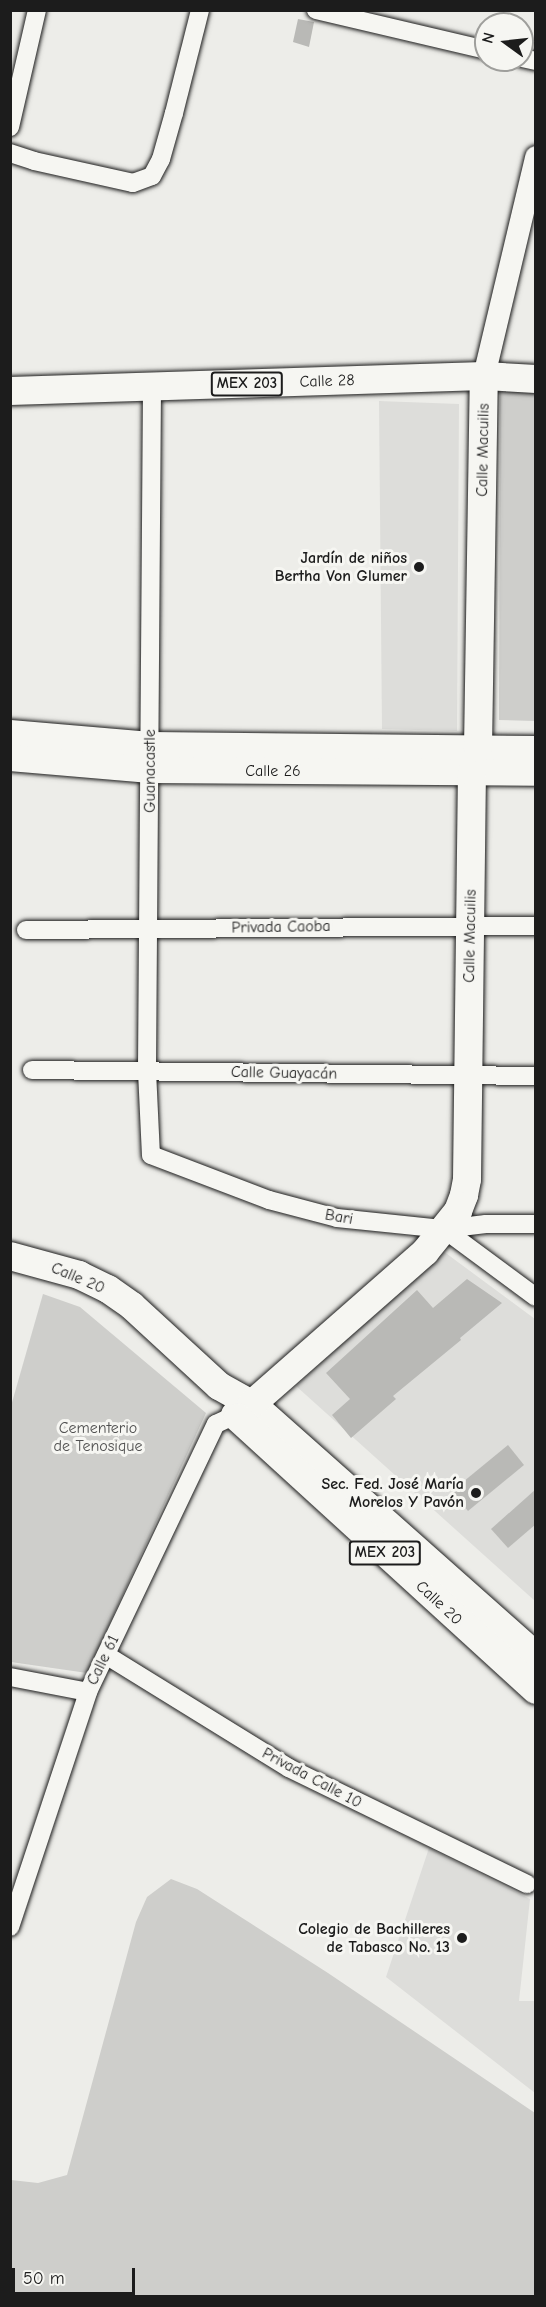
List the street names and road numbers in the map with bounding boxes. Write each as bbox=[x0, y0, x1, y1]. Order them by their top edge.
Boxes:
street label: Calle 28 bbox=[299, 370, 355, 392]
road number: MEX 203 bbox=[210, 372, 284, 396]
street label: Calle Macuilis bbox=[473, 403, 493, 497]
street label: Guanacastle bbox=[140, 729, 160, 813]
street label: Calle 26 bbox=[245, 761, 301, 781]
street label: Calle Macuilis bbox=[460, 889, 480, 983]
street label: Privada Caoba bbox=[231, 917, 331, 937]
street label: Calle Guayacán bbox=[231, 1062, 337, 1084]
street label: Bari bbox=[323, 1205, 355, 1229]
street label: Calle 20 bbox=[48, 1258, 108, 1298]
road number: MEX 203 bbox=[348, 1541, 422, 1565]
street label: Calle 20 bbox=[412, 1577, 466, 1629]
street label: Calle 61 bbox=[83, 1632, 123, 1688]
street label: Privada Calle 10 bbox=[259, 1744, 365, 1812]

